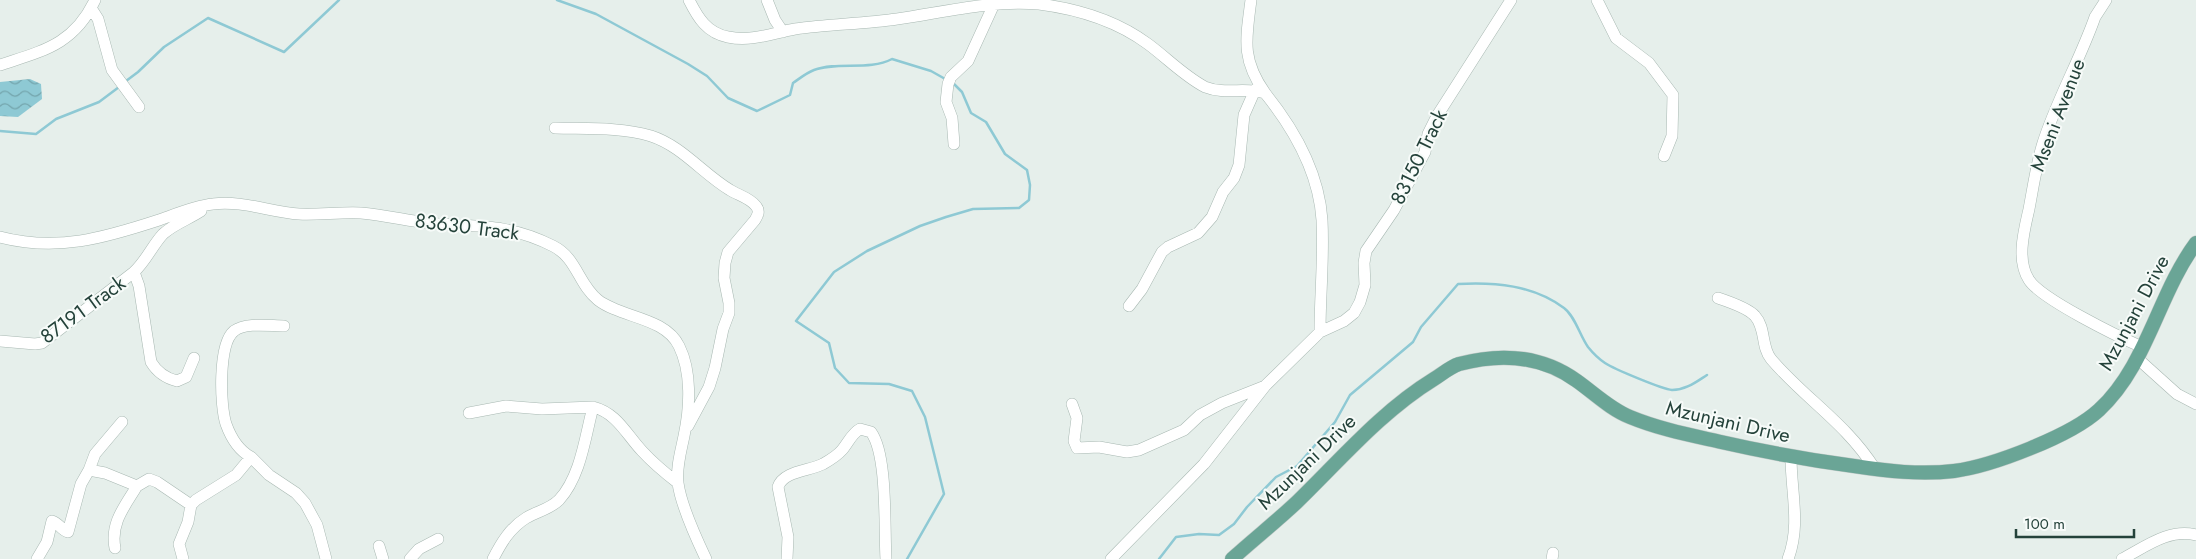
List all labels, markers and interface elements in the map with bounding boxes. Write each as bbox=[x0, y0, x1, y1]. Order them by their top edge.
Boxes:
street label: Mseni Avenue bbox=[2023, 54, 2093, 176]
street label: 83150 Track bbox=[1383, 104, 1455, 209]
street label: 83630 Track bbox=[413, 206, 521, 248]
street label: Mzunjani Drive bbox=[2091, 250, 2177, 376]
street label: 87191 Track bbox=[34, 269, 132, 351]
street label: Mzunjani Drive bbox=[1663, 394, 1793, 450]
street label: Mzunjani Drive bbox=[1251, 407, 1363, 517]
scale bar bbox=[2016, 506, 2134, 538]
text: 100 m bbox=[2024, 513, 2065, 535]

